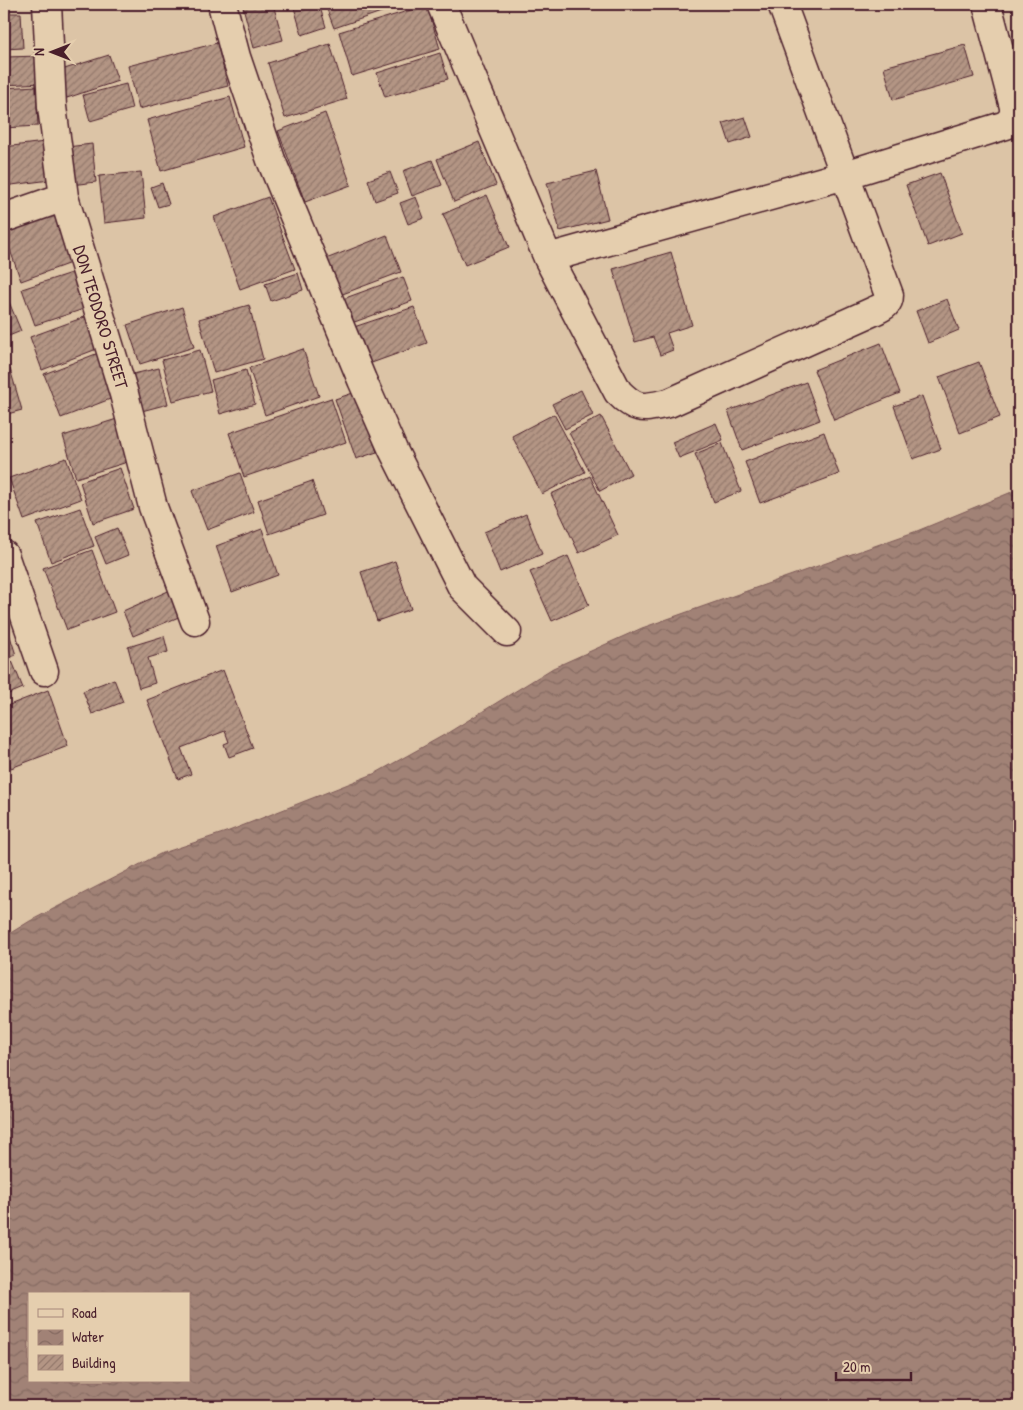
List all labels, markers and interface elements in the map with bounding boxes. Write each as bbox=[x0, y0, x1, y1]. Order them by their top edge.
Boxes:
north arrow bbox=[28, 28, 78, 78]
text: N bbox=[29, 48, 48, 56]
street label: DON TEODORO STREET bbox=[67, 242, 135, 392]
legend bbox=[28, 1292, 190, 1382]
text: Road bbox=[72, 1302, 97, 1323]
text: Water bbox=[72, 1326, 104, 1347]
scale bar bbox=[836, 1350, 910, 1382]
text: Building bbox=[72, 1352, 116, 1373]
text: 20 m bbox=[843, 1356, 870, 1377]

